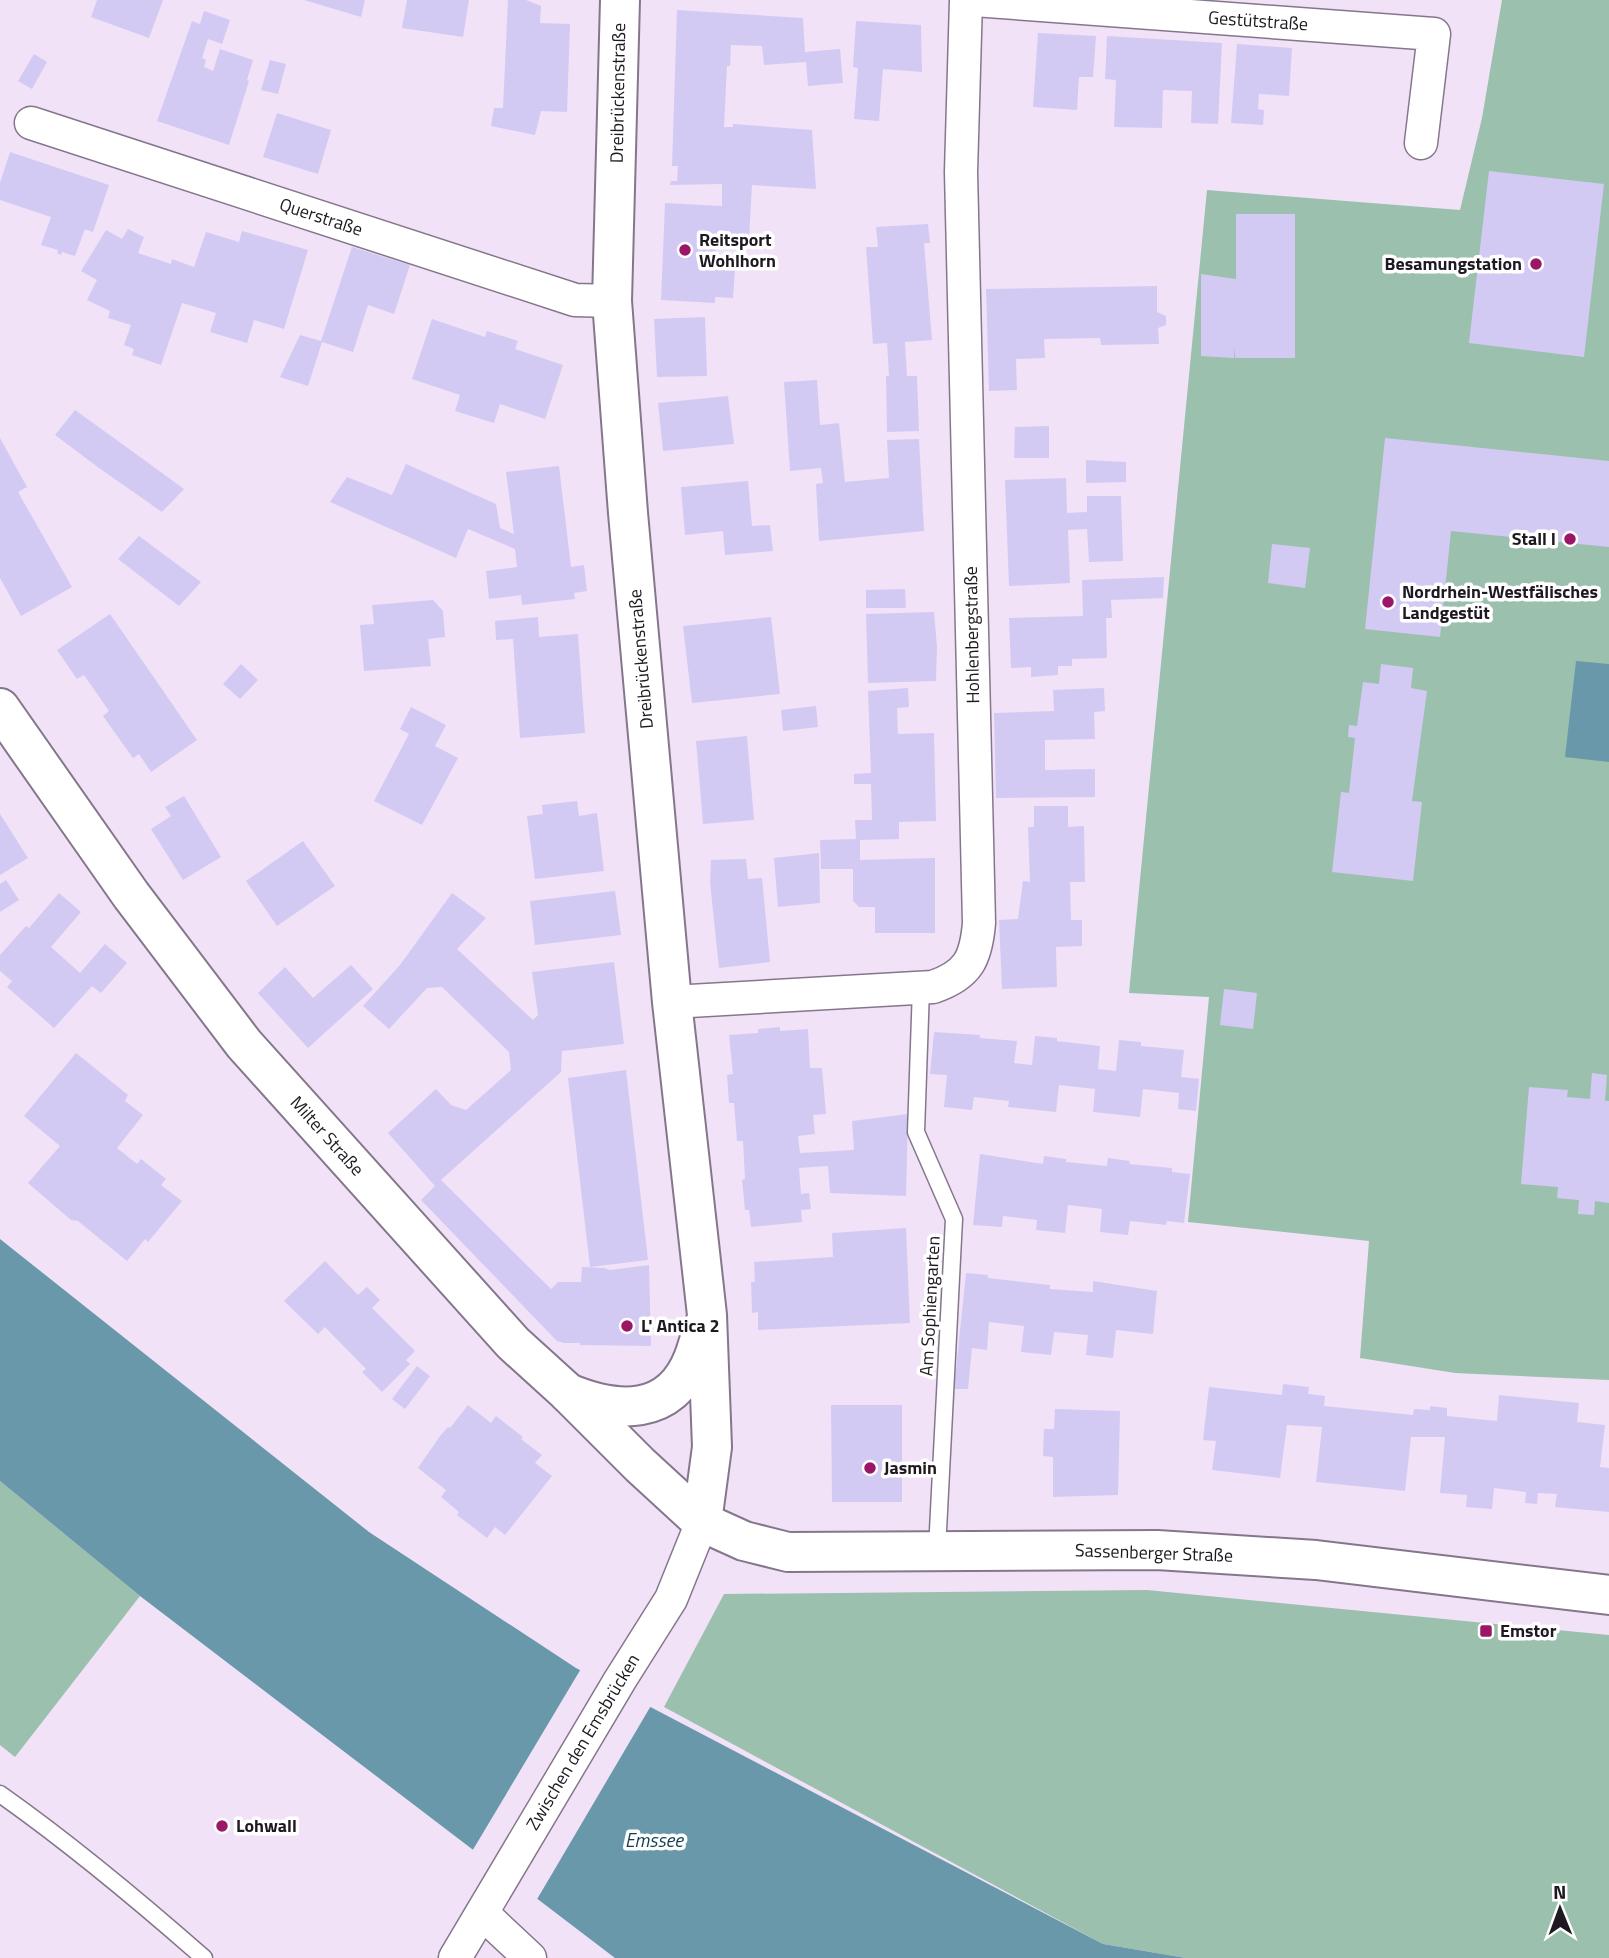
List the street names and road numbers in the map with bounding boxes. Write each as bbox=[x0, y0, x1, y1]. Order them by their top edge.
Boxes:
street label: Gestütstraße bbox=[1207, 4, 1309, 37]
street label: Dreibrückenstraße bbox=[603, 23, 632, 163]
street label: Querstraße bbox=[276, 190, 366, 243]
street label: Hohlenbergstraße bbox=[957, 566, 986, 704]
street label: Dreibrückenstraße bbox=[621, 588, 660, 730]
street label: Milter Straße bbox=[284, 1090, 371, 1182]
street label: Am Sophiengarten bbox=[912, 1235, 947, 1377]
street label: Sassenberger Straße bbox=[1075, 1536, 1233, 1569]
street label: Zwischen den Emsbrücken bbox=[519, 1648, 646, 1835]

